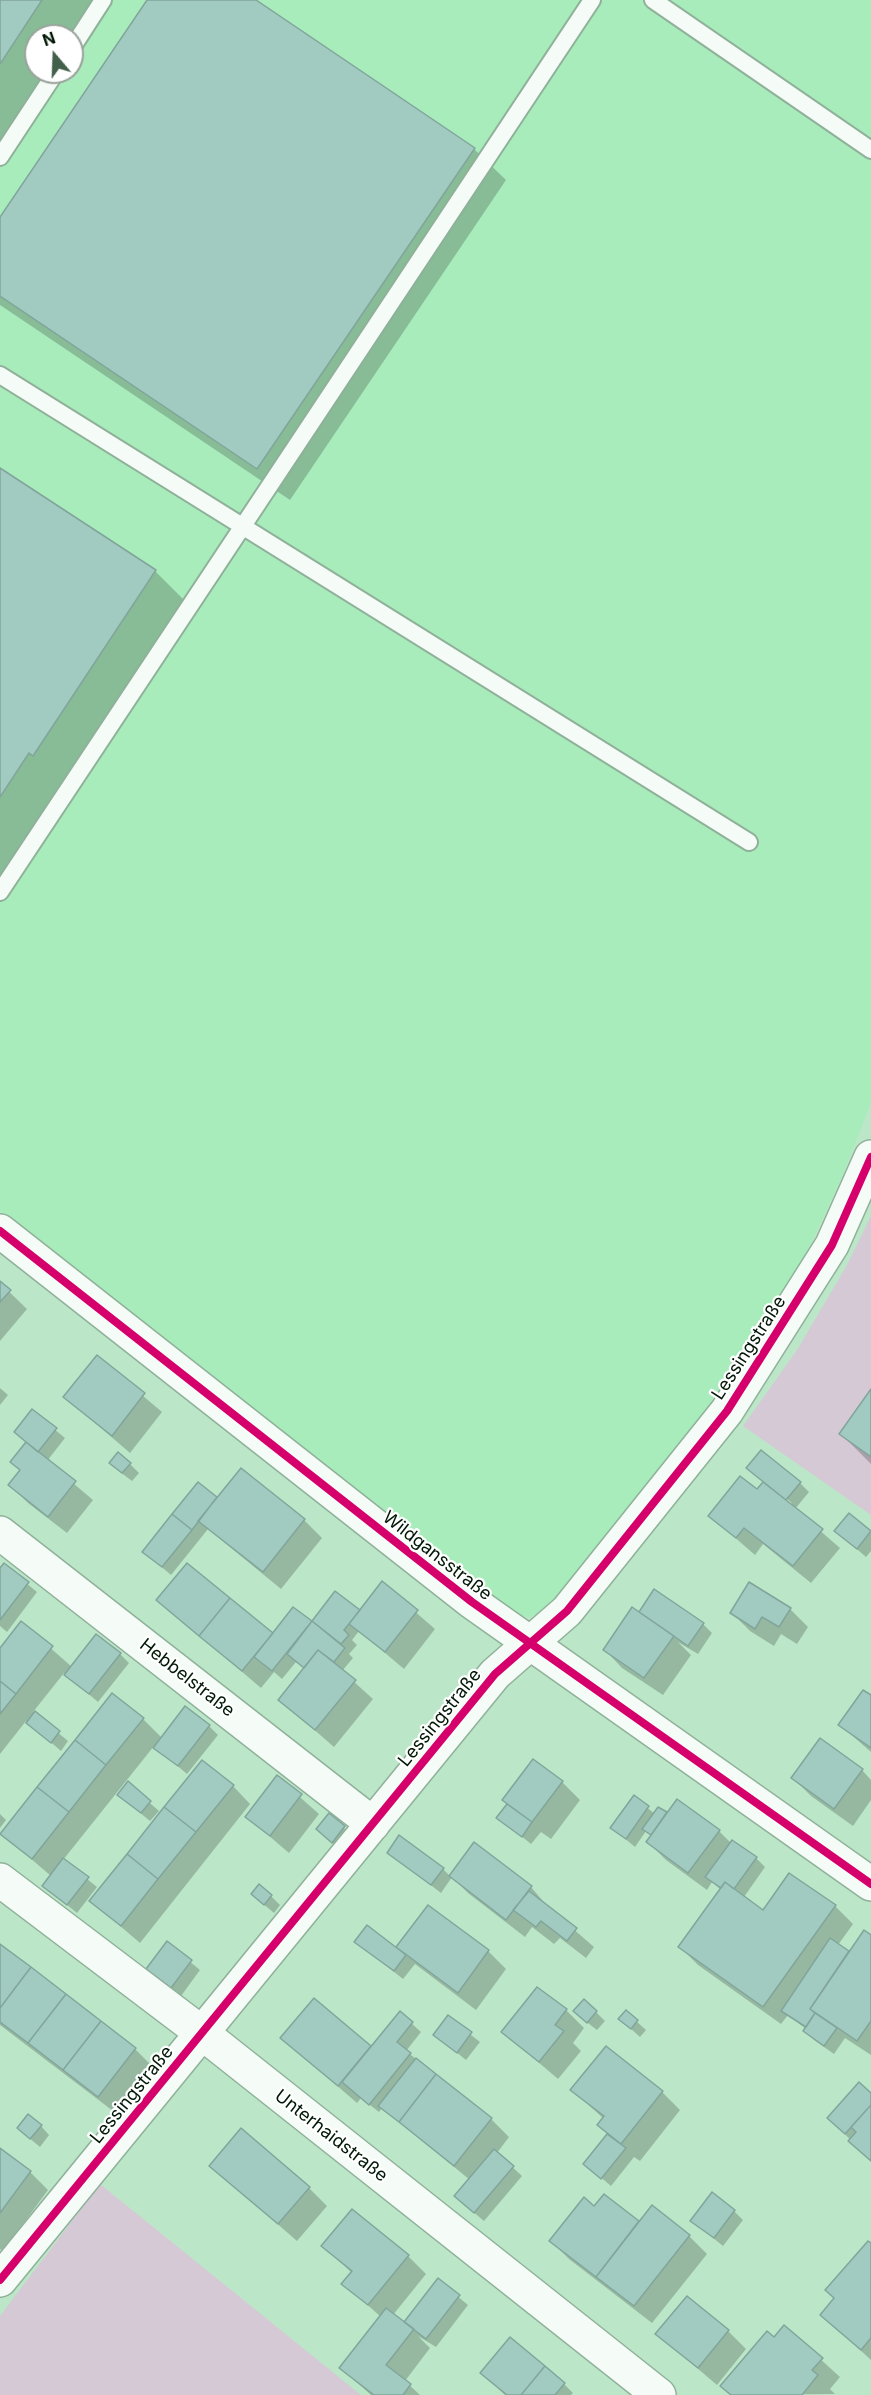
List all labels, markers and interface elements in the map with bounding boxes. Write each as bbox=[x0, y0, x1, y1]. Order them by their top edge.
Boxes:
north arrow bbox=[24, 24, 84, 84]
text: N bbox=[40, 27, 58, 50]
street label: Lessingstraße bbox=[707, 1292, 791, 1404]
street label: Wildgansstraße bbox=[378, 1507, 496, 1605]
street label: Hebbelstraße bbox=[135, 1634, 239, 1722]
street label: Lessingstraße bbox=[394, 1665, 486, 1771]
street label: Lessingstraße bbox=[86, 2042, 178, 2148]
street label: Unterhaidstraße bbox=[270, 2085, 392, 2187]

